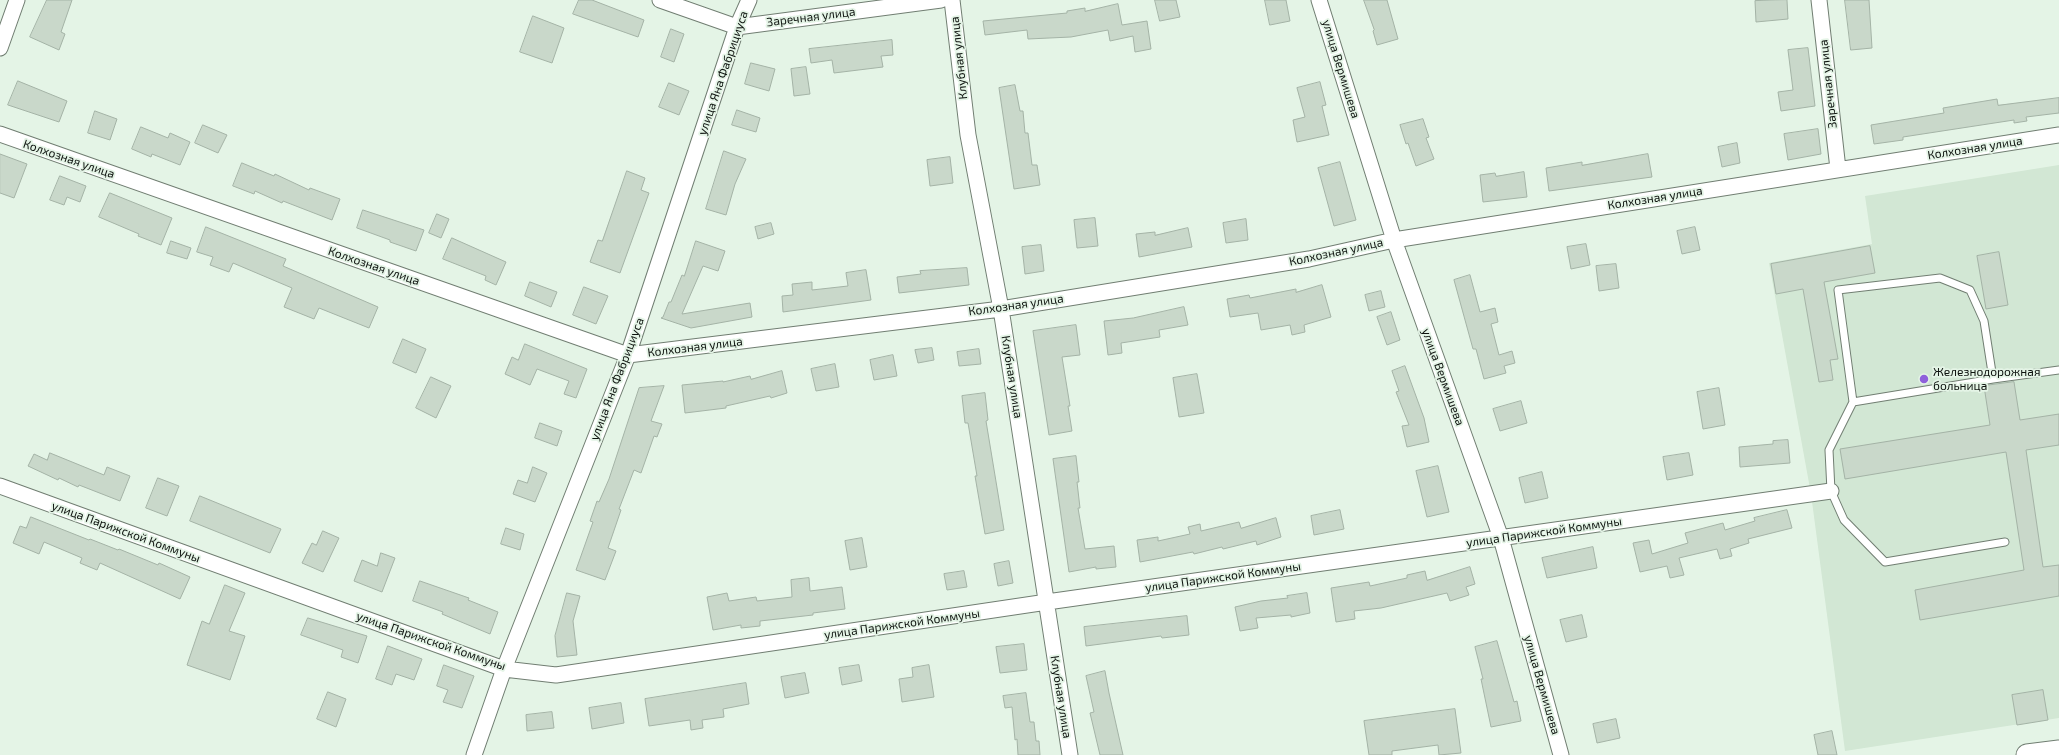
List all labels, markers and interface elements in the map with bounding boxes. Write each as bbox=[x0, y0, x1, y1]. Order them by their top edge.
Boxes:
street label: Заречная улица bbox=[766, 4, 856, 30]
street label: улица Яна Фабрициуса bbox=[695, 9, 751, 137]
street label: Клубная улица bbox=[947, 16, 971, 100]
street label: улица Вермишева bbox=[1319, 18, 1363, 120]
street label: Заречная улица bbox=[1816, 39, 1840, 129]
street label: Колхозная улица bbox=[1927, 133, 2023, 163]
street label: Колхозная улица bbox=[21, 137, 117, 181]
street label: Колхозная улица bbox=[1607, 183, 1703, 213]
street label: Колхозная улица bbox=[1288, 235, 1384, 269]
street label: Колхозная улица bbox=[326, 244, 422, 288]
street label: Колхозная улица bbox=[968, 291, 1064, 319]
street label: улица Яна Фабрициуса bbox=[587, 316, 647, 442]
street label: улица Вермишева bbox=[1419, 326, 1467, 428]
street label: Колхозная улица bbox=[647, 334, 743, 360]
street label: Клубная улица bbox=[998, 335, 1026, 419]
place label: Железнодорожная больница bbox=[1933, 365, 2040, 393]
marker: Железнодорожная больница bbox=[1918, 373, 1930, 385]
street label: улица Парижской Коммуны bbox=[50, 498, 202, 566]
street label: улица Парижской Коммуны bbox=[1465, 514, 1623, 550]
street label: улица Парижской Коммуны bbox=[1144, 559, 1302, 595]
street label: улица Парижской Коммуны bbox=[823, 606, 981, 642]
street label: улица Парижской Коммуны bbox=[354, 609, 508, 673]
street label: улица Вермишева bbox=[1521, 634, 1563, 736]
street label: Клубная улица bbox=[1047, 655, 1075, 739]

